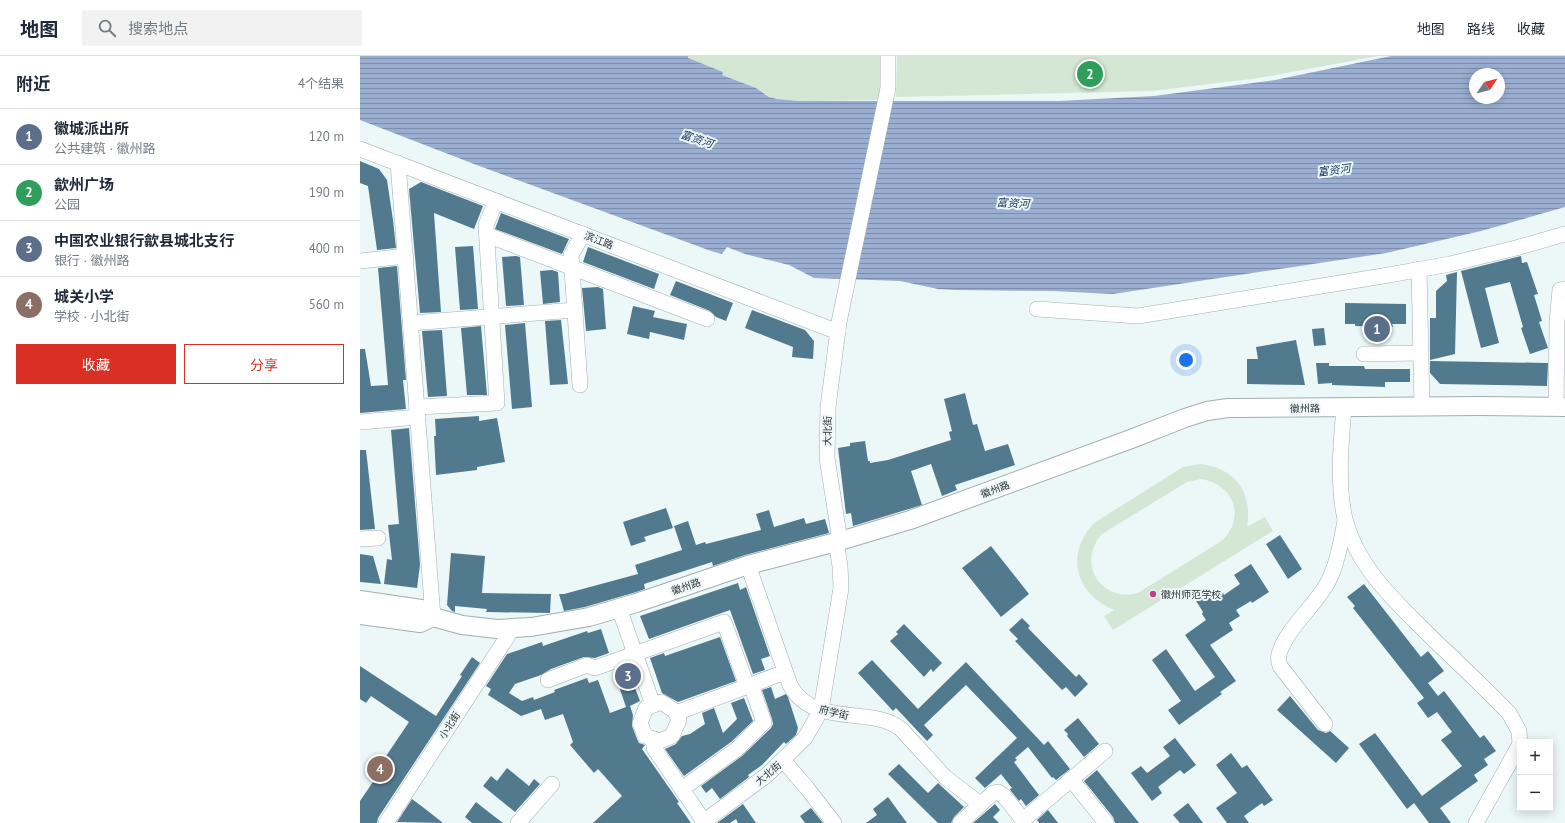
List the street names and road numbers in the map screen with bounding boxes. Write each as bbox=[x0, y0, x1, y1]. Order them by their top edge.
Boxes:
street label: 滨江路 bbox=[582, 229, 615, 252]
street label: 徽州路 bbox=[1290, 402, 1320, 415]
street label: 大北街 bbox=[821, 416, 834, 446]
street label: 徽州路 bbox=[979, 478, 1011, 501]
street label: 徽州路 bbox=[670, 575, 702, 598]
street label: 府学街 bbox=[818, 703, 850, 722]
street label: 小北街 bbox=[436, 709, 463, 741]
street label: 大北街 bbox=[753, 759, 784, 788]

